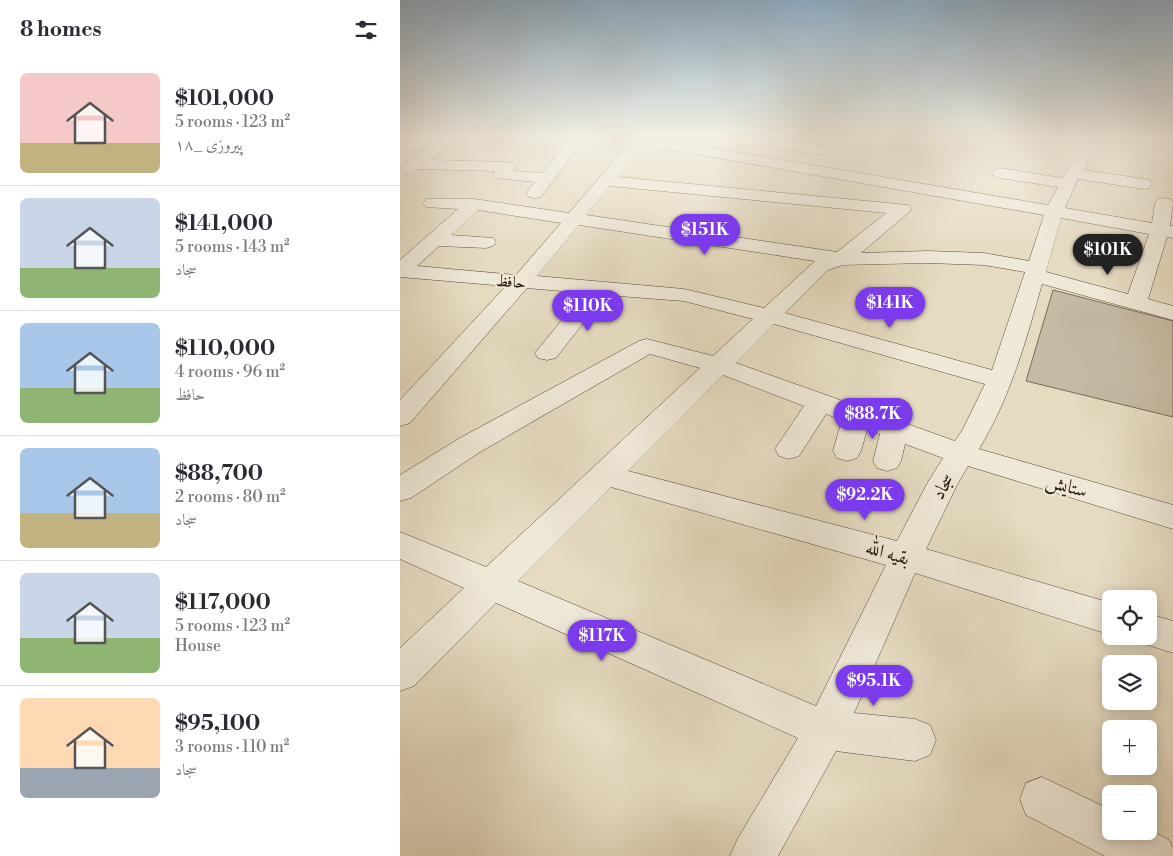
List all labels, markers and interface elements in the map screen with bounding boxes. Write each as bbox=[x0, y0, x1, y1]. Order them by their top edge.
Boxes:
icon: filters bbox=[352, 16, 380, 44]
text: 8 homes bbox=[20, 17, 102, 43]
text: $101,000 bbox=[175, 86, 274, 112]
icon: home bbox=[60, 93, 120, 153]
text: 5 rooms · 123 m² bbox=[175, 112, 290, 132]
text: پیروزی _۱۸ bbox=[175, 135, 242, 155]
text: $141,000 bbox=[175, 211, 273, 237]
pin: $151K bbox=[670, 214, 740, 256]
icon: home bbox=[60, 218, 120, 278]
text: $151K bbox=[681, 220, 729, 240]
pin: $101K bbox=[1073, 234, 1143, 276]
text: 5 rooms · 143 m² bbox=[175, 237, 290, 257]
text: $101K bbox=[1084, 240, 1132, 260]
text: سجاد bbox=[175, 260, 197, 280]
street label: حافظ bbox=[495, 271, 527, 293]
pin: $141K bbox=[855, 286, 925, 329]
pin: $110K bbox=[553, 290, 623, 332]
text: $141K bbox=[866, 293, 914, 313]
text: $110K bbox=[563, 296, 613, 316]
text: $110,000 bbox=[175, 336, 275, 362]
icon: home bbox=[60, 343, 120, 403]
text: 4 rooms · 96 m² bbox=[175, 362, 285, 382]
text: حافظ bbox=[175, 385, 205, 405]
pin: $88.7K bbox=[832, 398, 914, 440]
text: $88.7K bbox=[845, 404, 901, 424]
text: $88,700 bbox=[175, 461, 263, 487]
icon: home bbox=[60, 468, 120, 528]
street label: سجاد bbox=[926, 469, 960, 504]
street label: ستایش bbox=[1043, 469, 1090, 504]
pin: $92.2K bbox=[824, 478, 906, 521]
text: $92.2K bbox=[837, 485, 893, 505]
text: 2 rooms · 80 m² bbox=[175, 487, 286, 507]
text: سجاد bbox=[175, 510, 197, 530]
street label: بقیه الله bbox=[863, 532, 913, 571]
text: $117,000 bbox=[175, 590, 271, 616]
map controls bbox=[1102, 590, 1157, 840]
button: locate bbox=[1102, 590, 1157, 645]
icon: home bbox=[60, 593, 120, 653]
text: 5 rooms · 123 m² bbox=[175, 616, 290, 636]
pin: $117K bbox=[567, 620, 637, 662]
text: $117K bbox=[579, 626, 625, 646]
text: House bbox=[175, 636, 221, 656]
button: layers bbox=[1102, 655, 1157, 710]
pin: $95.1K bbox=[833, 664, 915, 707]
text: $95.1K bbox=[847, 671, 901, 691]
text: $95,100 bbox=[175, 711, 260, 737]
icon: home bbox=[60, 718, 120, 778]
button: + bbox=[1102, 720, 1157, 775]
text: 3 rooms · 110 m² bbox=[175, 737, 289, 757]
text: سجاد bbox=[175, 760, 197, 780]
button: − bbox=[1102, 785, 1157, 840]

